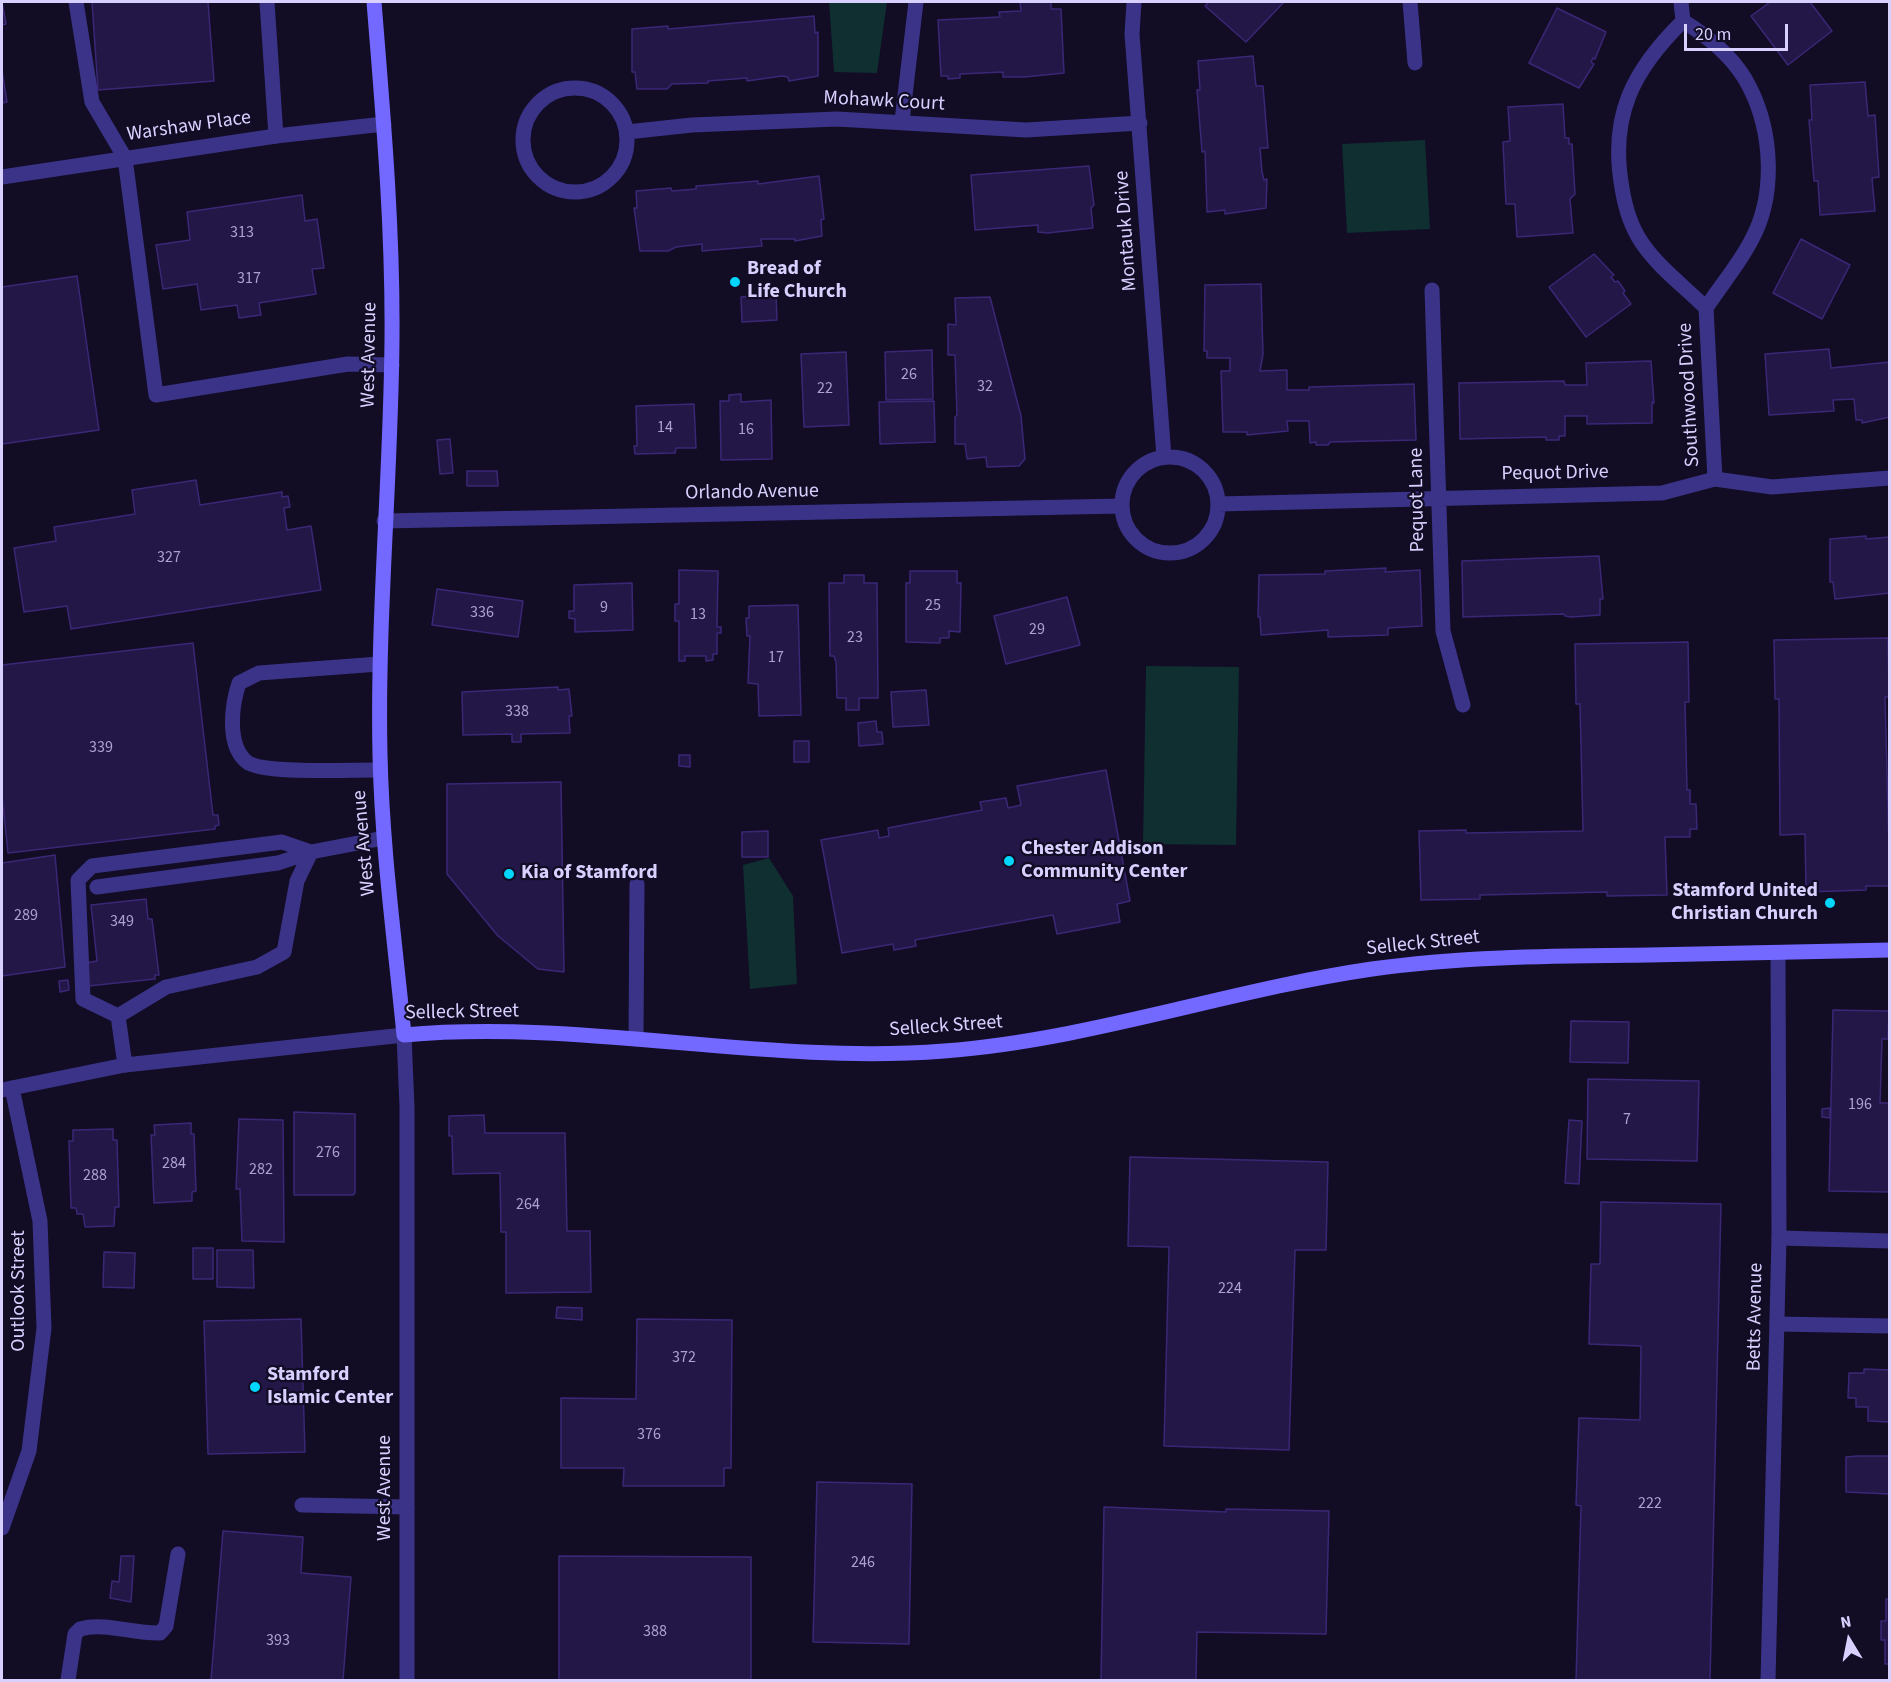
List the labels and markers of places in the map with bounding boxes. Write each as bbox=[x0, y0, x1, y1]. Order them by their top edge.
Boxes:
place label: Bread of Life Church bbox=[747, 258, 847, 305]
marker: Bread of Life Church bbox=[728, 275, 742, 289]
place label: Chester Addison Community Center bbox=[1021, 838, 1187, 885]
marker: Chester Addison Community Center bbox=[1002, 854, 1016, 868]
place label: Kia of Stamford bbox=[521, 862, 658, 886]
marker: Kia of Stamford bbox=[502, 867, 516, 881]
place label: Stamford United Christian Church bbox=[1671, 880, 1818, 927]
marker: Stamford United Christian Church bbox=[1823, 896, 1837, 910]
place label: Stamford Islamic Center bbox=[267, 1364, 393, 1411]
marker: Stamford Islamic Center bbox=[248, 1380, 262, 1394]

